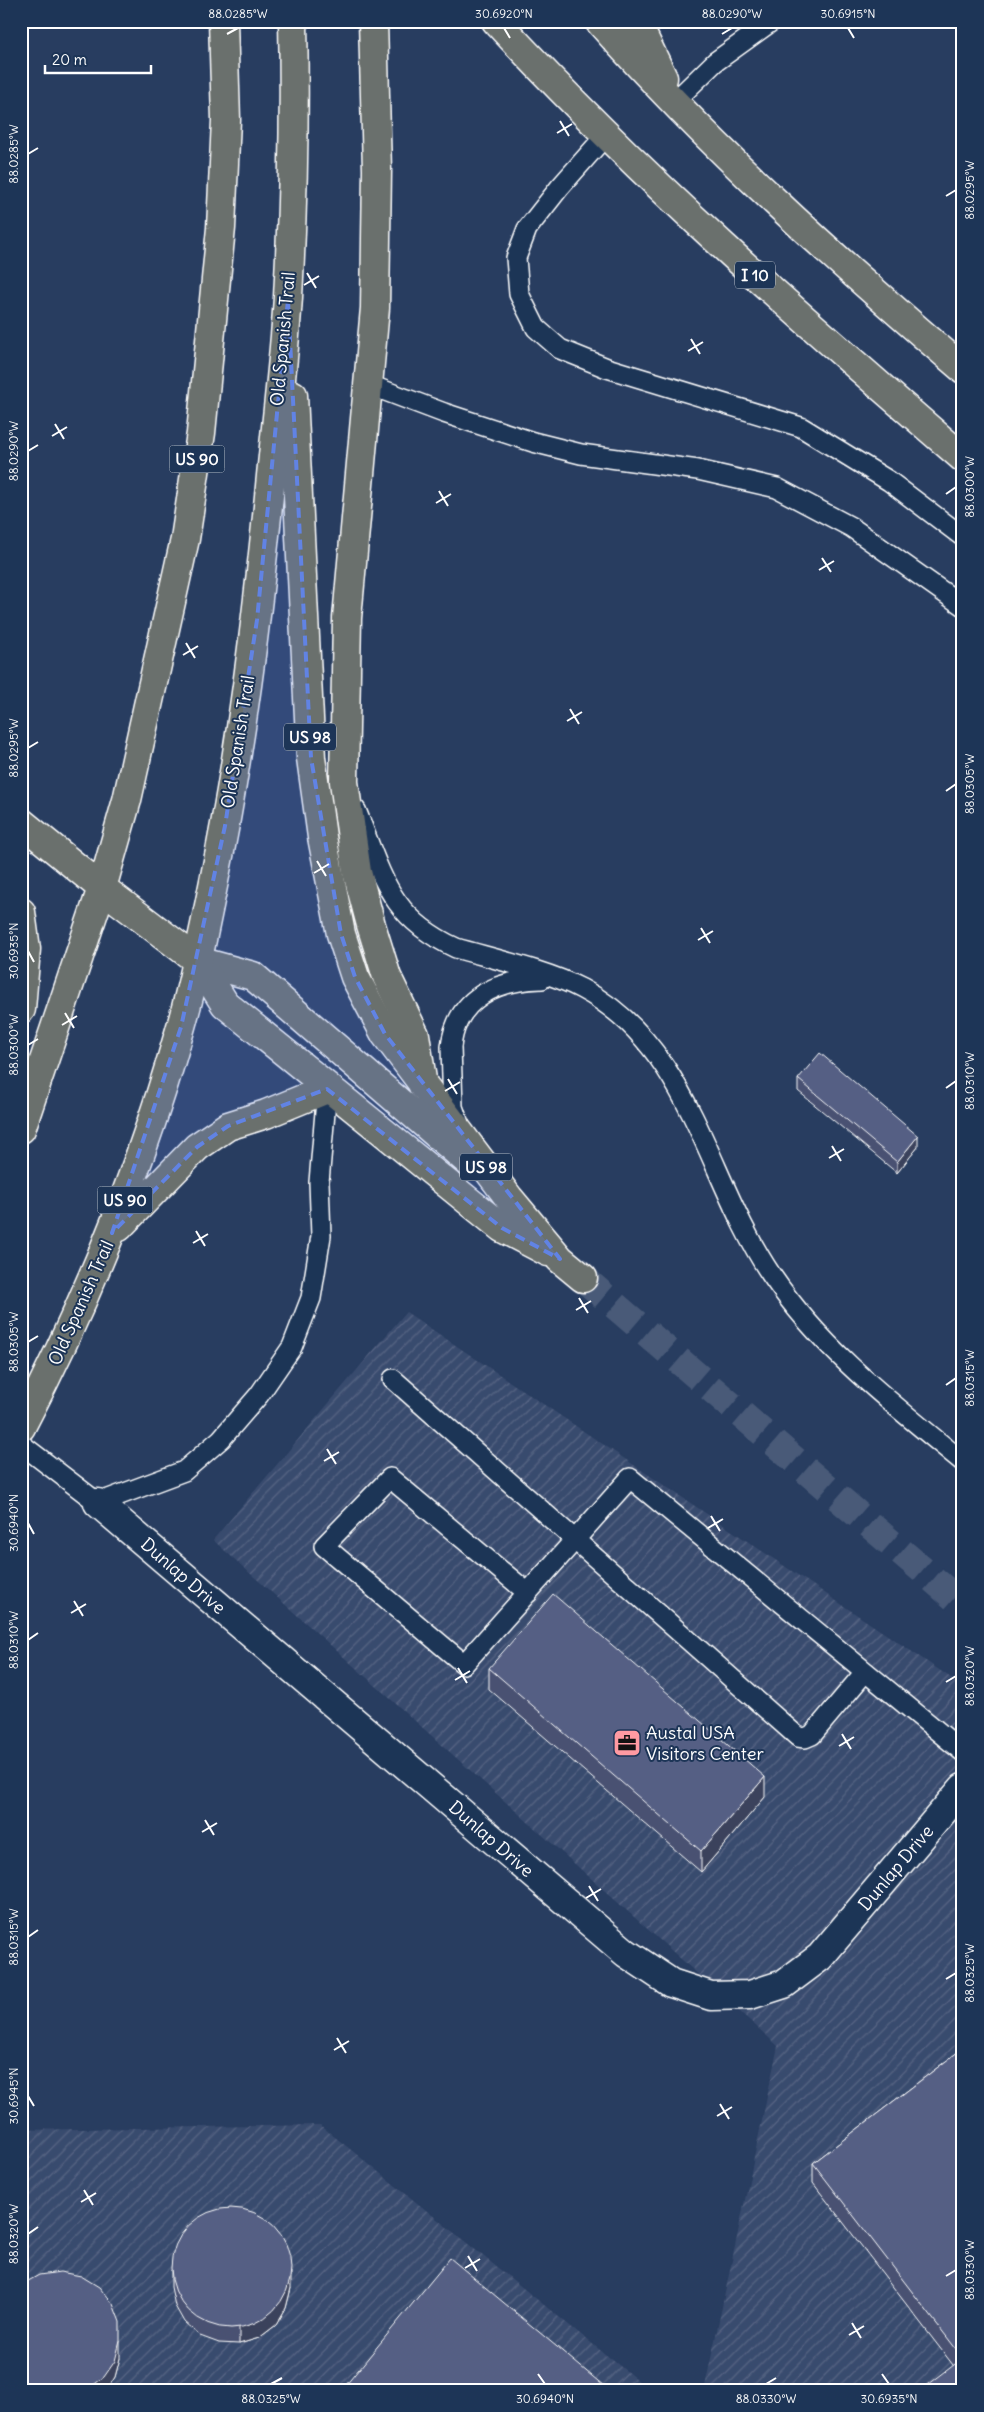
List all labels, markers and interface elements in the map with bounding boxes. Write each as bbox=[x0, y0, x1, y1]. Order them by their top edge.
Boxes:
text: 88.0285°W bbox=[208, 6, 268, 21]
text: 30.6920°N bbox=[475, 6, 533, 21]
text: 88.0290°W bbox=[702, 6, 762, 21]
text: 30.6915°N bbox=[821, 6, 876, 21]
scale bar bbox=[45, 42, 151, 74]
text: 20 m bbox=[52, 50, 87, 69]
text: 88.0285°W bbox=[6, 124, 21, 184]
text: 88.0295°W bbox=[962, 160, 977, 220]
road number: I 10 bbox=[735, 262, 775, 288]
street label: Old Spanish Trail bbox=[265, 271, 300, 407]
text: 88.0290°W bbox=[6, 421, 21, 481]
road number: US 90 bbox=[170, 446, 224, 472]
text: 88.0300°W bbox=[962, 456, 977, 518]
street label: Old Spanish Trail bbox=[216, 674, 259, 810]
text: 88.0295°W bbox=[6, 718, 21, 778]
road number: US 98 bbox=[284, 724, 336, 750]
text: 88.0305°W bbox=[962, 754, 977, 814]
text: 30.6935°N bbox=[6, 922, 21, 980]
text: 88.0300°W bbox=[6, 1014, 21, 1076]
text: 88.0310°W bbox=[962, 1052, 977, 1110]
road number: US 98 bbox=[460, 1154, 512, 1180]
road number: US 90 bbox=[98, 1186, 152, 1214]
street label: Old Spanish Trail bbox=[43, 1237, 118, 1369]
text: 88.0305°W bbox=[6, 1312, 21, 1372]
text: 88.0315°W bbox=[962, 1349, 977, 1407]
text: 30.6940°N bbox=[6, 1494, 21, 1552]
street label: Dunlap Drive bbox=[136, 1532, 231, 1619]
text: 88.0310°W bbox=[6, 1611, 21, 1669]
text: 88.0320°W bbox=[962, 1646, 977, 1706]
place label: Austal USA Visitors Center bbox=[646, 1721, 764, 1765]
office icon: Austal USA Visitors Center bbox=[612, 1728, 642, 1758]
street label: Dunlap Drive bbox=[444, 1795, 539, 1882]
street label: Dunlap Drive bbox=[853, 1820, 938, 1915]
text: 88.0315°W bbox=[6, 1908, 21, 1966]
text: 88.0325°W bbox=[962, 1943, 977, 2003]
text: 30.6945°N bbox=[6, 2067, 21, 2125]
text: 88.0320°W bbox=[6, 2204, 21, 2264]
text: 88.0330°W bbox=[962, 2240, 977, 2300]
text: 88.0325°W bbox=[241, 2391, 301, 2406]
text: 30.6940°N bbox=[516, 2391, 574, 2406]
text: 88.0330°W bbox=[736, 2391, 796, 2406]
text: 30.6935°N bbox=[860, 2391, 918, 2406]

